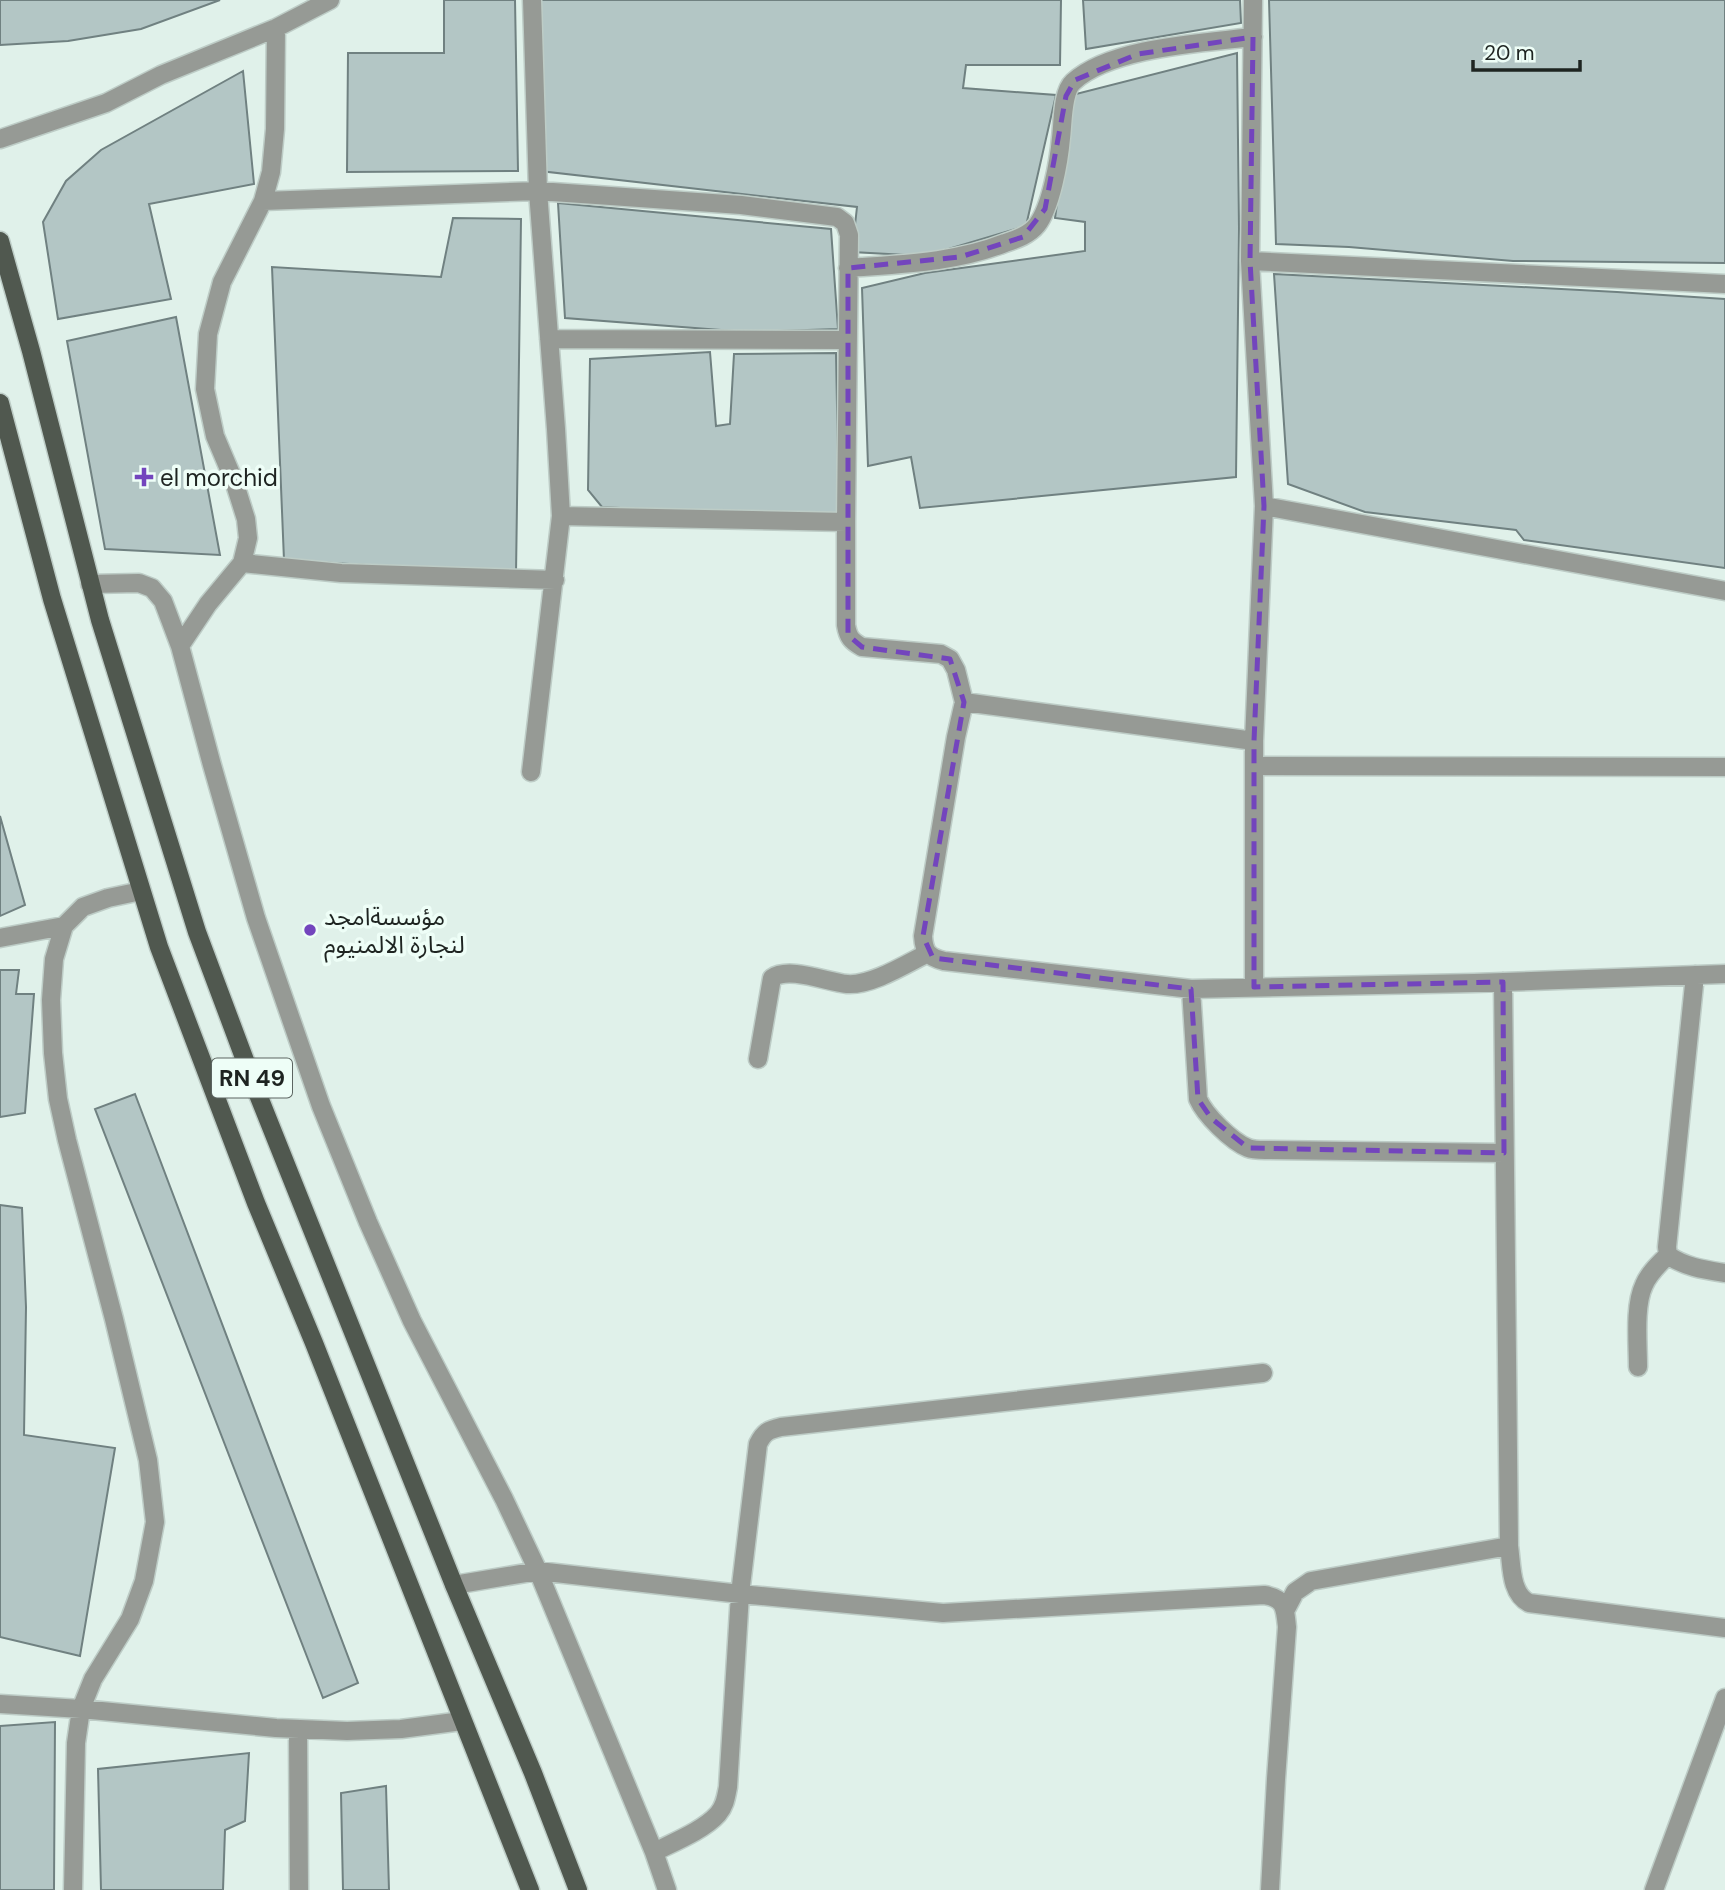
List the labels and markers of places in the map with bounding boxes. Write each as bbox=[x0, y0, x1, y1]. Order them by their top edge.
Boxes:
place label: el morchid bbox=[160, 462, 278, 493]
marker: el morchid bbox=[134, 467, 154, 487]
place label: مؤسسةامجد لنجارة الالمنيوم bbox=[324, 901, 465, 963]
marker: مؤسسةامجد لنجارة الالمنيوم bbox=[302, 922, 318, 938]

